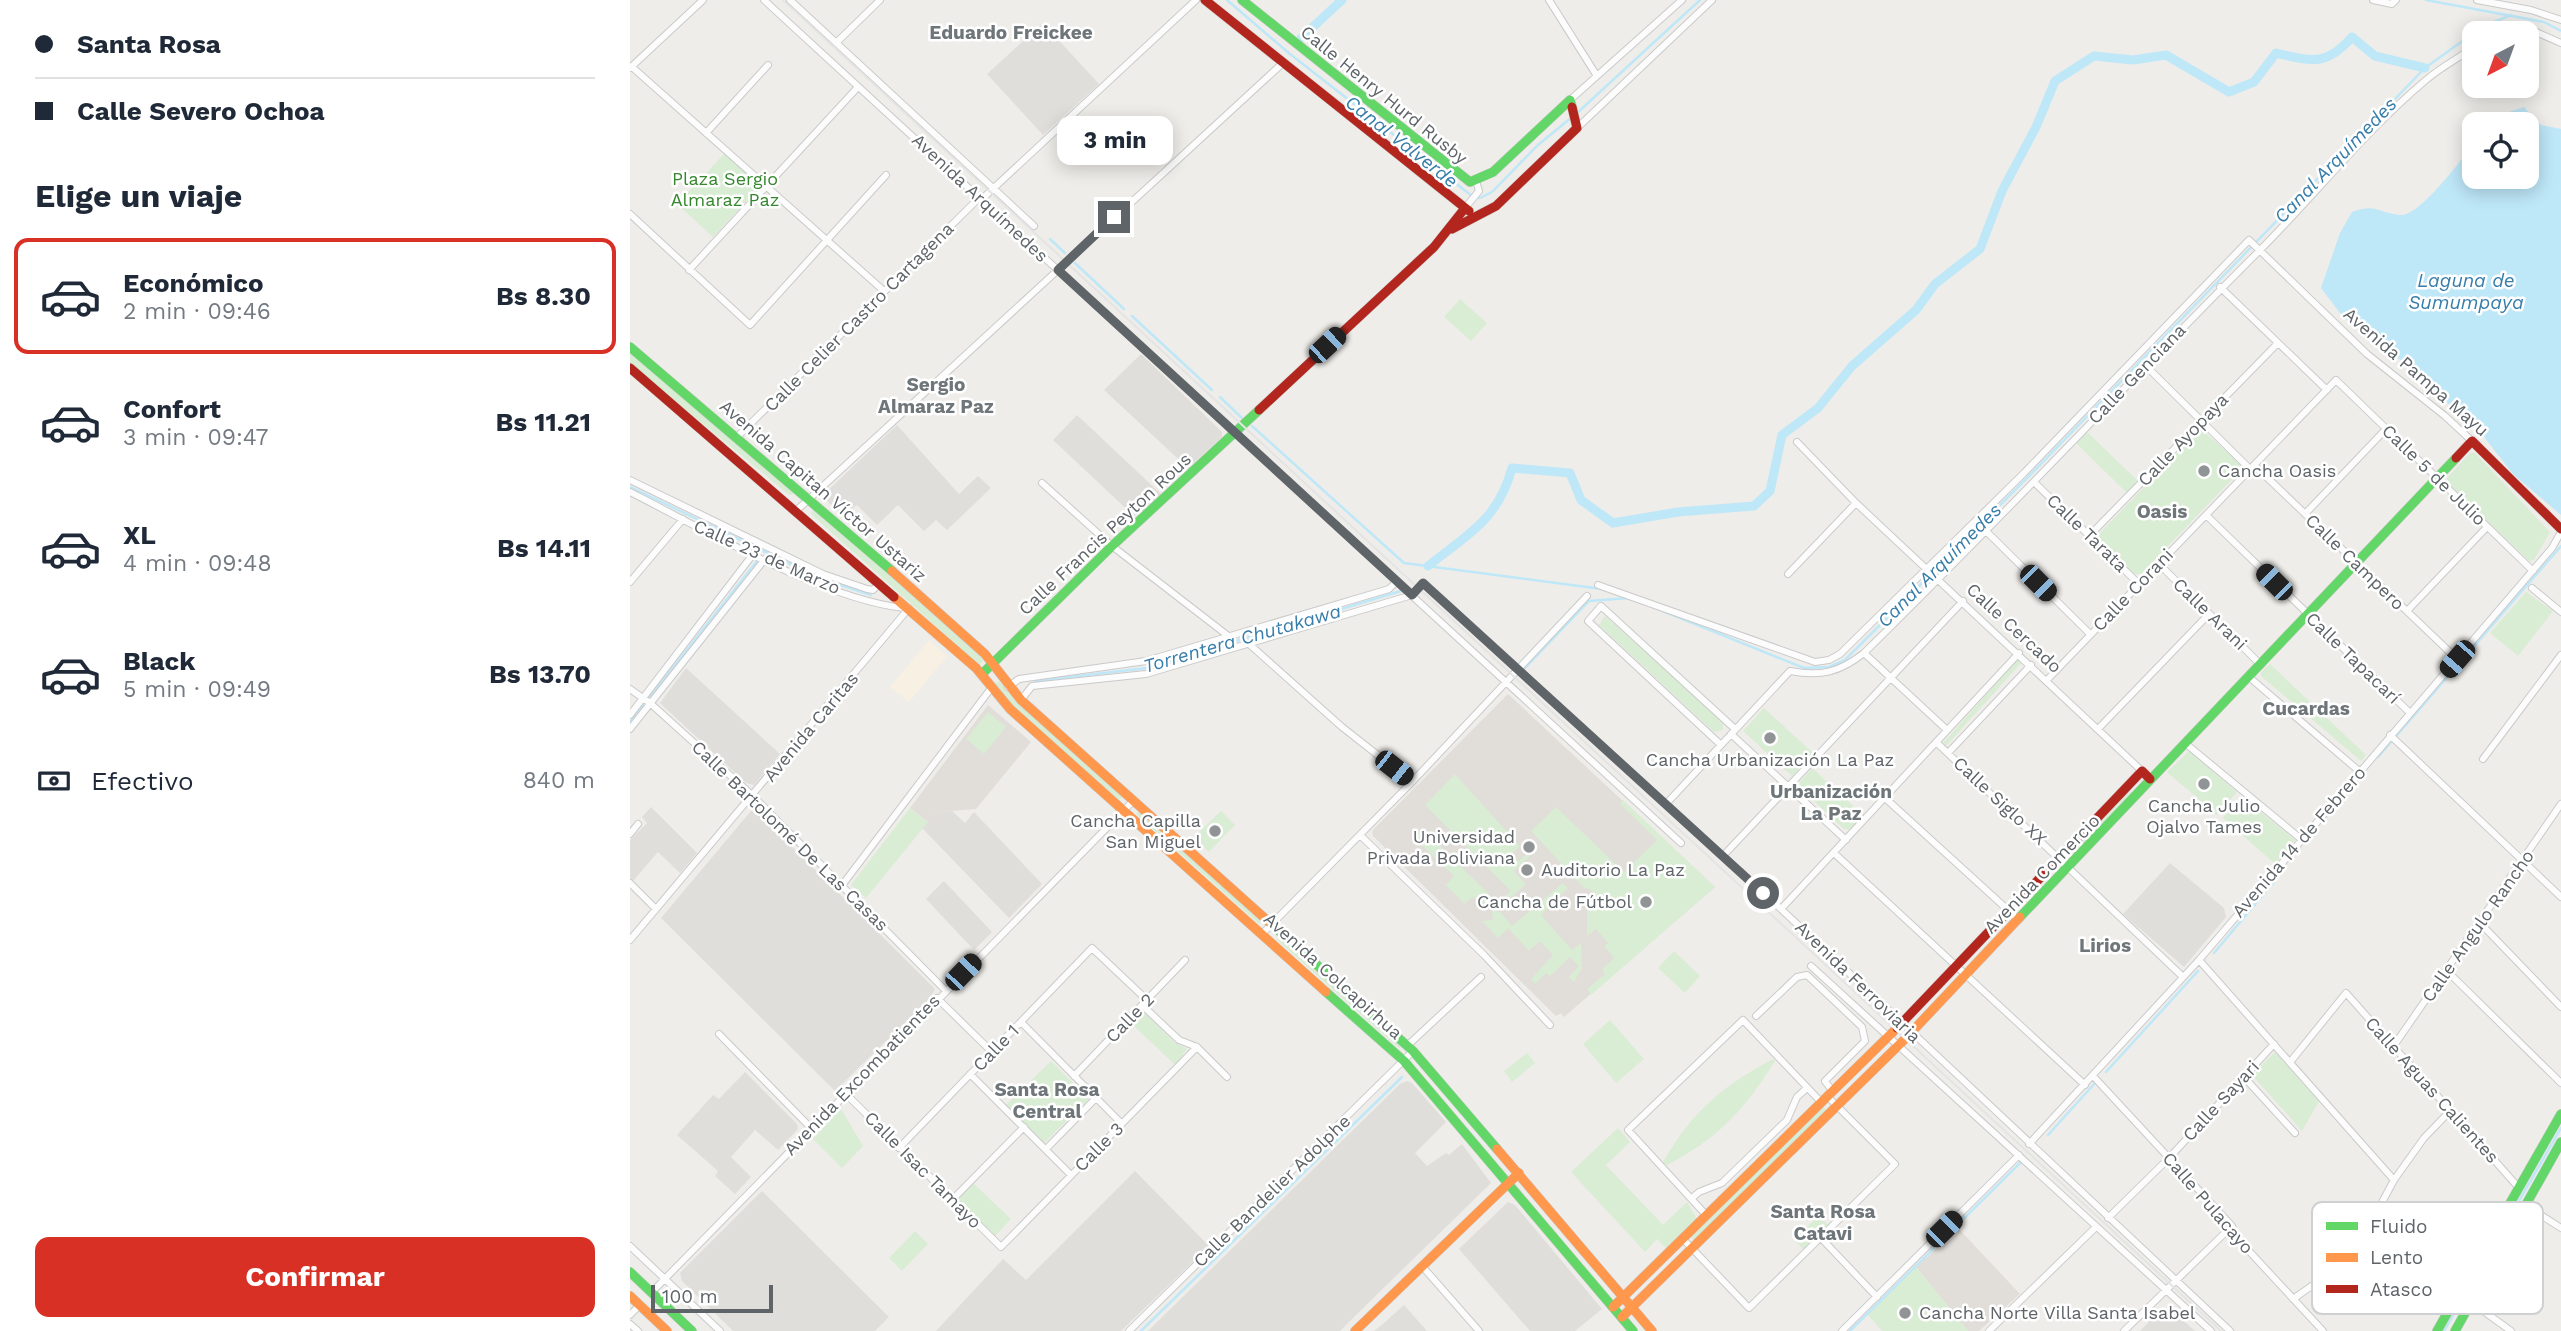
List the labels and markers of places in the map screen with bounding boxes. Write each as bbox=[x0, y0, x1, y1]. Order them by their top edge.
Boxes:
place label: Cancha Oasis bbox=[2218, 460, 2336, 481]
marker: Cancha Oasis bbox=[2196, 463, 2212, 479]
marker: Cancha Urbanización La Paz bbox=[1762, 730, 1778, 746]
place label: Cancha Urbanización La Paz bbox=[1646, 749, 1894, 770]
marker: Cancha Julio Ojalvo Tames bbox=[2196, 776, 2212, 792]
place label: Cancha Julio Ojalvo Tames bbox=[2146, 795, 2262, 837]
place label: Cancha Capilla San Miguel bbox=[1070, 810, 1201, 852]
marker: Cancha Capilla San Miguel bbox=[1207, 823, 1223, 839]
place label: Universidad Privada Boliviana bbox=[1367, 826, 1515, 868]
marker: Universidad Privada Boliviana bbox=[1521, 839, 1537, 855]
place label: Auditorio La Paz bbox=[1541, 859, 1685, 880]
marker: Auditorio La Paz bbox=[1519, 862, 1535, 878]
place label: Cancha de Fútbol bbox=[1477, 891, 1632, 912]
marker: Cancha de Fútbol bbox=[1638, 894, 1654, 910]
place label: Cancha Norte Villa Santa Isabel bbox=[1919, 1302, 2196, 1323]
marker: Cancha Norte Villa Santa Isabel bbox=[1897, 1305, 1913, 1321]

